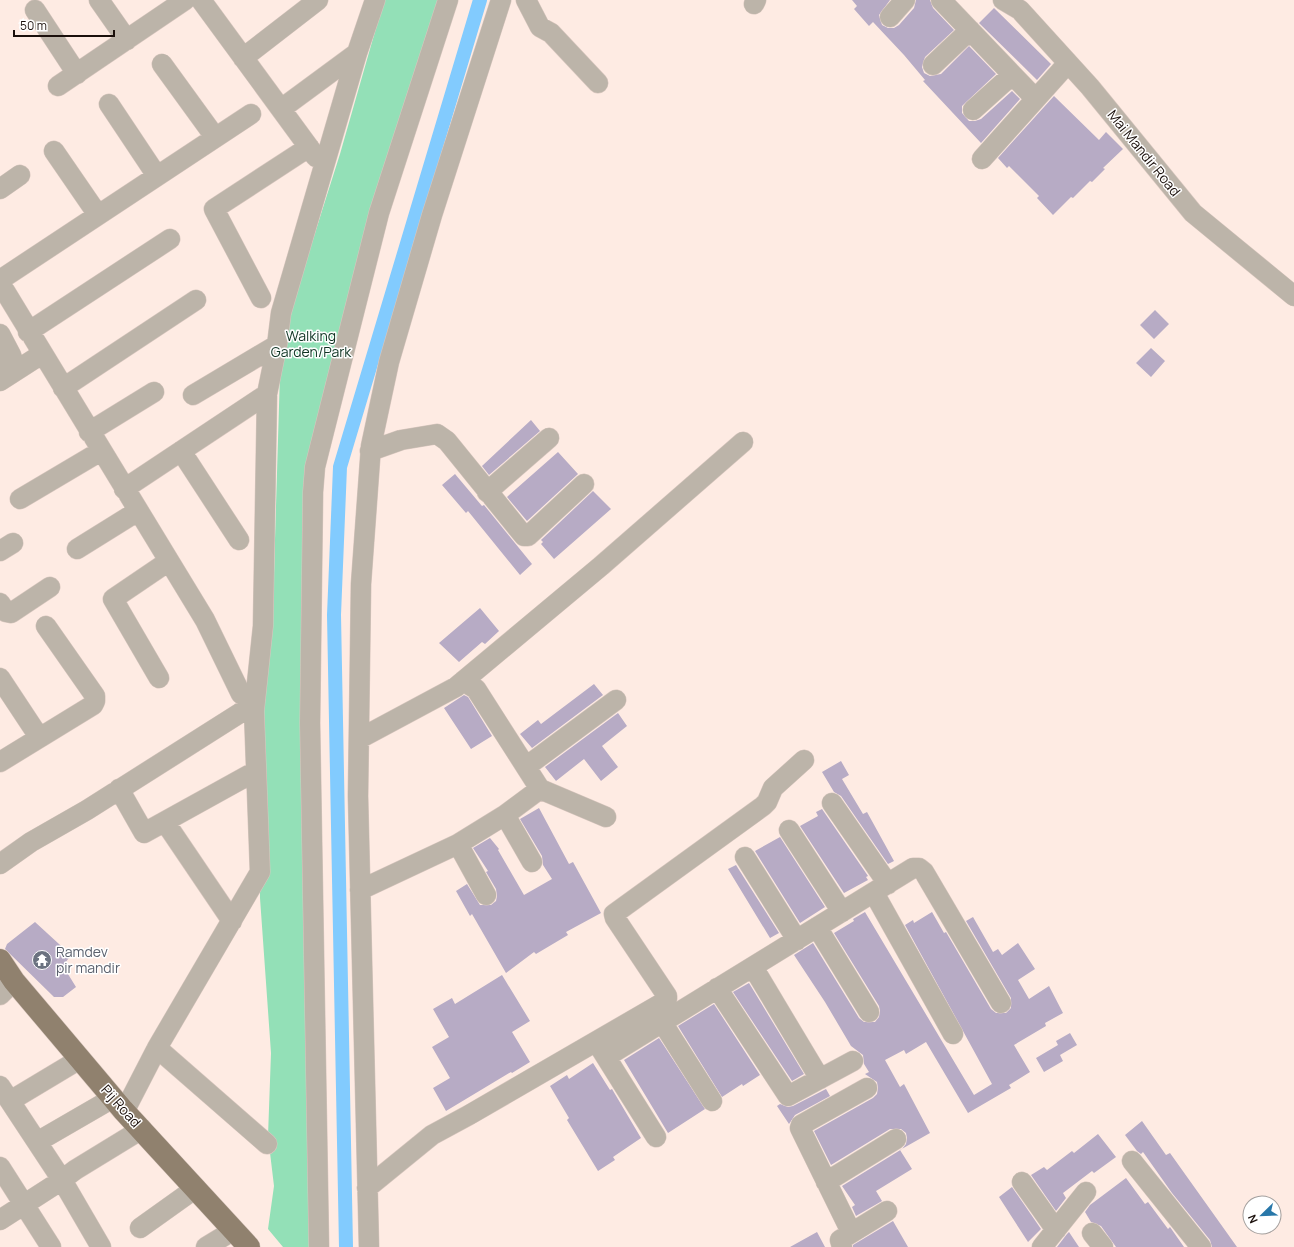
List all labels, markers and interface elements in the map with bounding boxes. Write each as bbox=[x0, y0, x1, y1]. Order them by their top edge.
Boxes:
scale bar bbox=[14, 12, 114, 38]
text: 50 m bbox=[20, 17, 47, 34]
street label: Mai Mandir Road bbox=[1104, 106, 1185, 200]
park label: Walking Garden/Park bbox=[271, 326, 352, 361]
place label: Ramdev pir mandir bbox=[56, 942, 120, 977]
temple icon: Ramdev pir mandir bbox=[31, 949, 53, 971]
street label: Pij Road bbox=[97, 1080, 146, 1131]
north arrow bbox=[1242, 1195, 1282, 1235]
text: N bbox=[1244, 1212, 1261, 1226]

